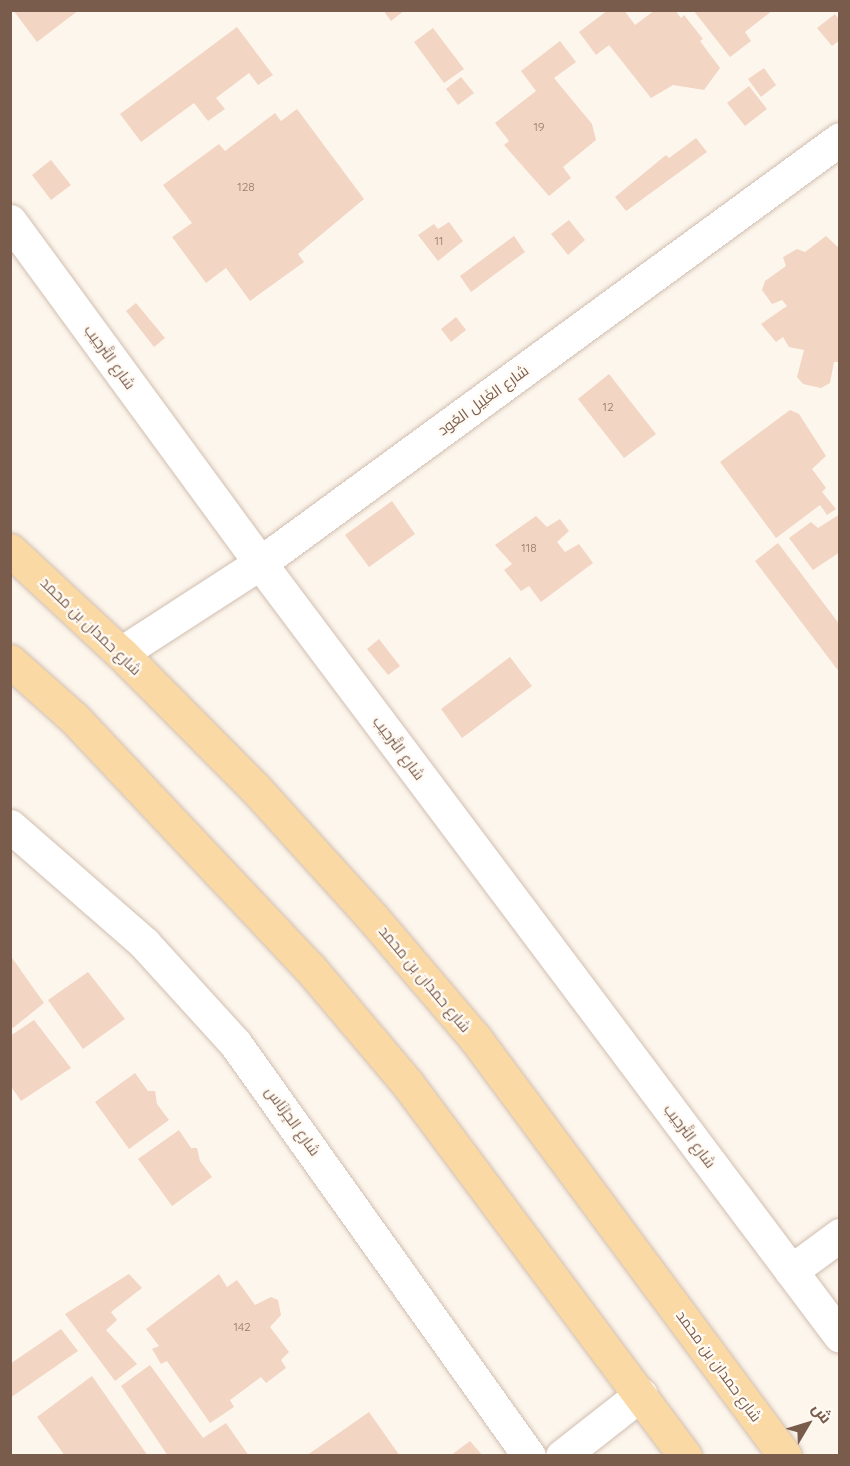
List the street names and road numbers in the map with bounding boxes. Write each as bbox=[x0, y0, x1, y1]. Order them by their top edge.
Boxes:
street label: شارع التَّرحِيب bbox=[81, 321, 139, 393]
street label: شارع الغَلِيل العُود bbox=[434, 361, 532, 439]
street label: شارع حمدان بن محمد bbox=[37, 573, 145, 679]
street label: شارع التَّرحِيب bbox=[369, 713, 429, 783]
street label: شارع حمدان بن محمد bbox=[375, 922, 475, 1036]
street label: شارع الجِرْنَاس bbox=[262, 1083, 324, 1159]
street label: شارع التَّرحِيب bbox=[660, 1101, 720, 1171]
street label: شارع حمدان بن محمد bbox=[673, 1307, 765, 1425]

